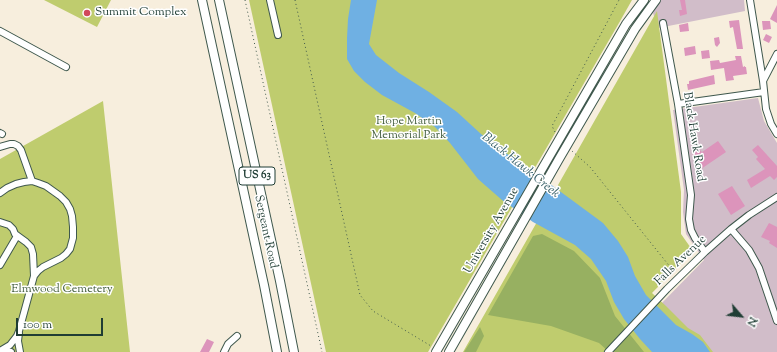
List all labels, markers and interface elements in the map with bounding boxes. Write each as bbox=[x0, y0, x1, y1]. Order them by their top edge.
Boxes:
place label: Summit Complex bbox=[95, 6, 186, 20]
marker: Summit Complex bbox=[82, 8, 92, 18]
street label: Black Hawk Road bbox=[679, 91, 707, 183]
park label: Hope Martin Memorial Park bbox=[371, 115, 447, 143]
water label: Black Hawk Creek bbox=[478, 130, 562, 202]
road number: US 63 bbox=[239, 167, 275, 185]
street label: University Avenue bbox=[462, 185, 522, 277]
street label: Sergeant Road bbox=[250, 194, 280, 270]
street label: Falls Avenue bbox=[652, 233, 710, 289]
park label: Elmwood Cemetery bbox=[11, 283, 113, 297]
north arrow bbox=[721, 296, 761, 336]
scale bar bbox=[18, 310, 105, 336]
text: N bbox=[742, 314, 761, 329]
text: 100 m bbox=[23, 316, 52, 334]

